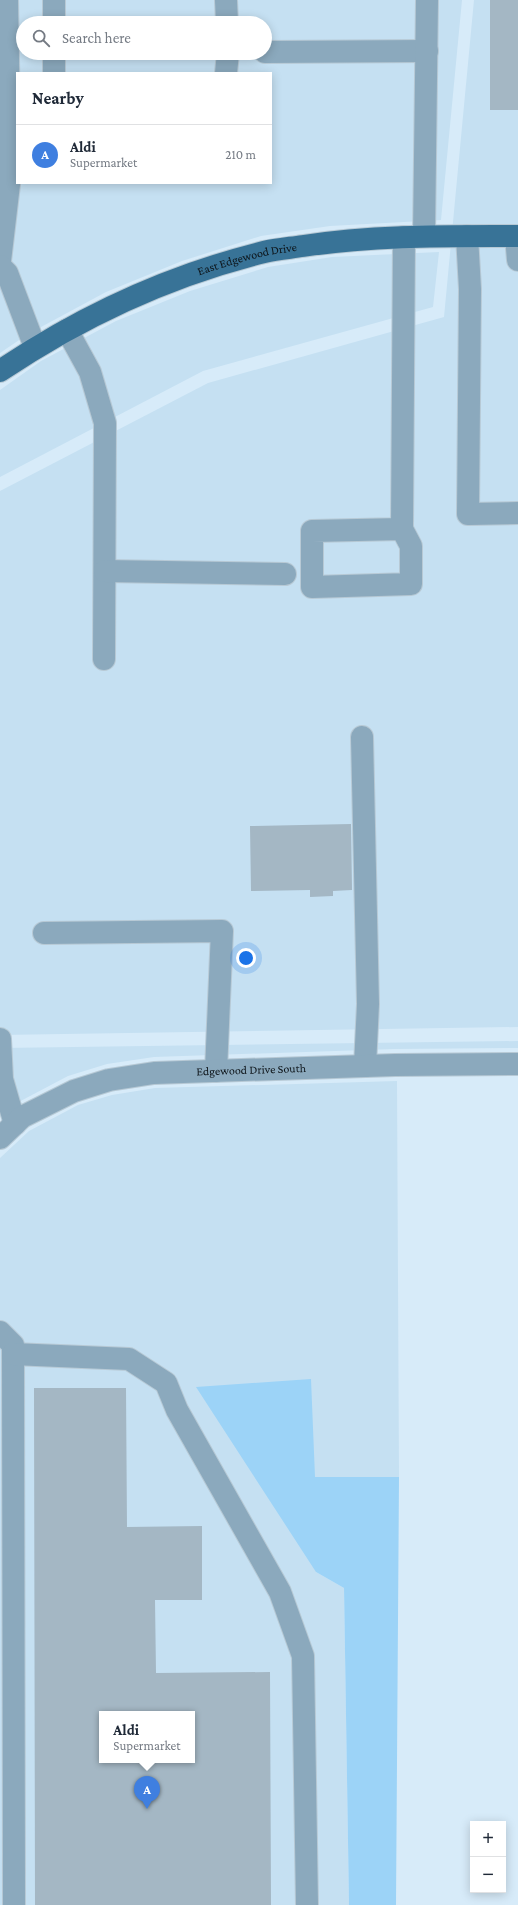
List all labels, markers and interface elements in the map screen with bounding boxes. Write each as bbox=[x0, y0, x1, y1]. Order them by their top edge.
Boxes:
search box bbox=[16, 16, 272, 60]
icon: search bbox=[30, 27, 52, 49]
text: Search here bbox=[62, 30, 131, 46]
text: Nearby bbox=[32, 89, 84, 108]
text: Aldi bbox=[70, 139, 96, 155]
text: A bbox=[41, 147, 49, 162]
text: 210 m bbox=[225, 147, 256, 162]
text: Supermarket bbox=[70, 155, 137, 170]
street label: East Edgewood Drive bbox=[195, 240, 298, 278]
your location bbox=[236, 948, 256, 968]
street label: Edgewood Drive South bbox=[196, 1061, 307, 1079]
popup bbox=[99, 1711, 195, 1763]
text: Aldi bbox=[113, 1722, 139, 1738]
text: Supermarket bbox=[113, 1738, 181, 1753]
pin: A bbox=[134, 1776, 160, 1809]
map controls bbox=[470, 1821, 506, 1893]
button: + bbox=[470, 1821, 506, 1857]
button: − bbox=[470, 1857, 506, 1893]

